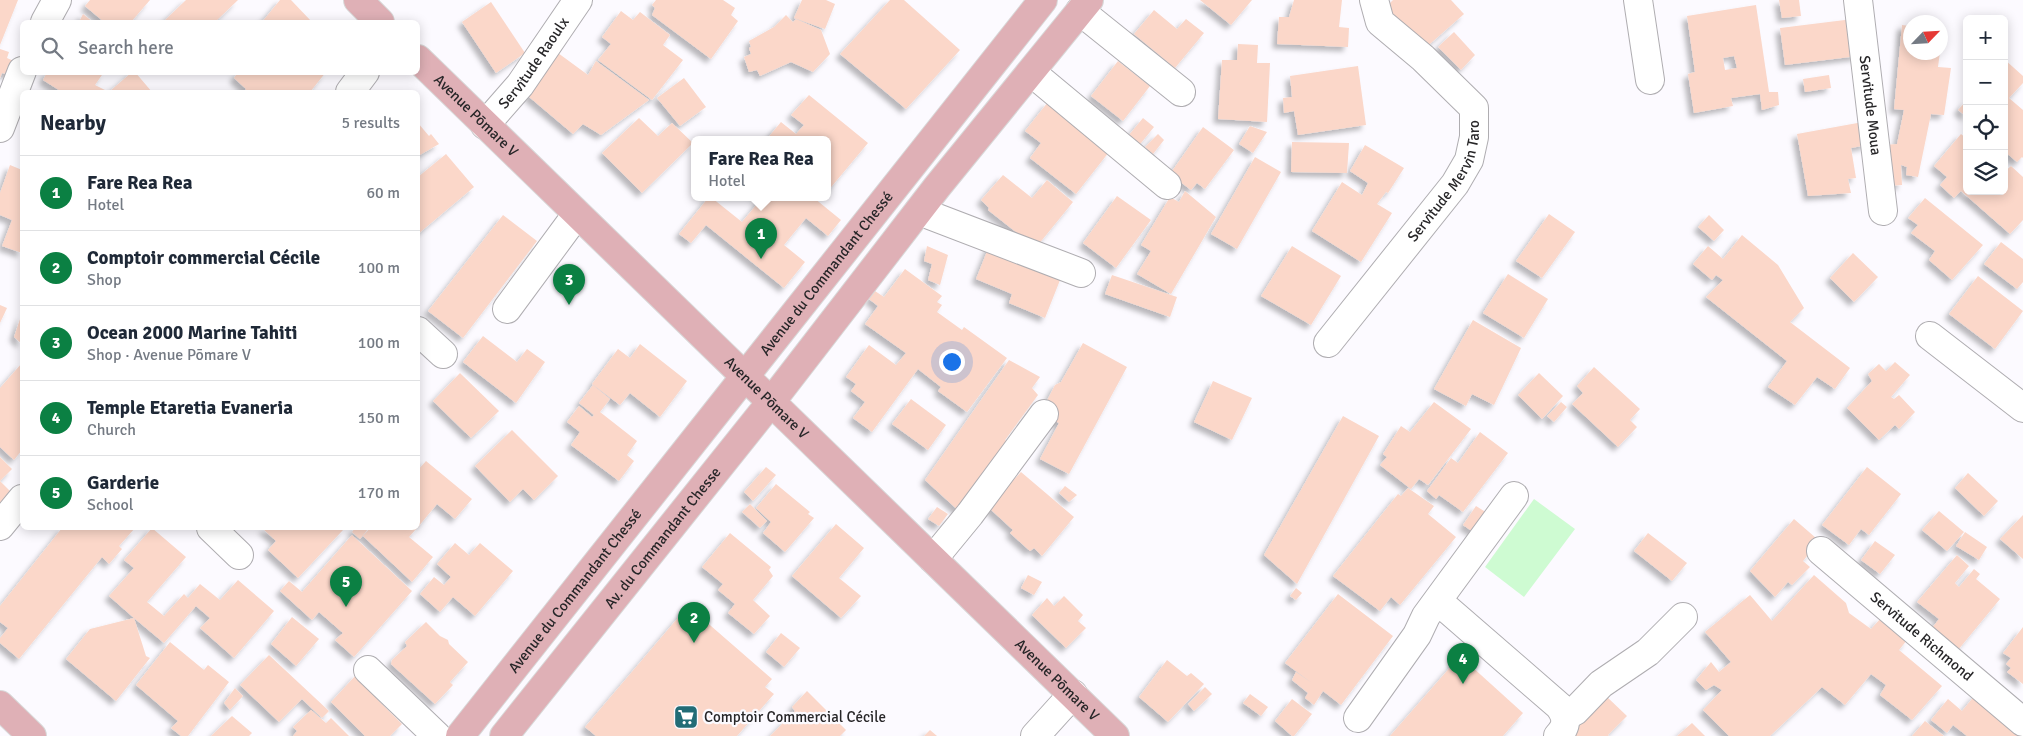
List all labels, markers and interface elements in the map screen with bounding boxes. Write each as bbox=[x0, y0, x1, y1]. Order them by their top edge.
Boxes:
street label: Servitude Raoulx bbox=[494, 14, 573, 112]
north arrow bbox=[1903, 15, 1948, 60]
map controls bbox=[1963, 15, 2008, 195]
button: + bbox=[1963, 15, 2008, 60]
search box bbox=[20, 20, 420, 75]
icon: search bbox=[38, 34, 66, 62]
text: Search here bbox=[78, 36, 174, 60]
street label: Servitude Moua bbox=[1856, 54, 1885, 156]
button: − bbox=[1963, 60, 2008, 105]
street label: Avenue Pōmare V bbox=[430, 70, 522, 161]
button: locate bbox=[1963, 105, 2008, 150]
text: Nearby bbox=[40, 110, 106, 136]
text: 5 results bbox=[341, 113, 400, 133]
street label: Servitude Mervin Taro bbox=[1404, 120, 1483, 245]
popup bbox=[691, 136, 831, 201]
text: Fare Rea Rea bbox=[708, 147, 814, 171]
button: layers bbox=[1963, 150, 2008, 195]
text: Fare Rea Rea bbox=[87, 171, 192, 195]
text: Hotel bbox=[708, 171, 745, 191]
text: 1 bbox=[52, 183, 60, 203]
text: 60 m bbox=[366, 183, 400, 203]
street label: Avenue du Commandant Chessé bbox=[756, 188, 897, 359]
text: Hotel bbox=[87, 195, 124, 215]
pin: 1 bbox=[745, 218, 777, 259]
text: Comptoir commercial Cécile bbox=[87, 246, 320, 270]
text: 2 bbox=[52, 258, 60, 278]
text: 100 m bbox=[358, 258, 400, 278]
pin: 3 bbox=[553, 264, 585, 305]
text: Shop bbox=[87, 270, 121, 290]
text: Ocean 2000 Marine Tahiti bbox=[87, 321, 297, 345]
text: 3 bbox=[52, 333, 60, 353]
text: 100 m bbox=[358, 333, 400, 353]
text: Shop · Avenue Pōmare V bbox=[87, 345, 251, 365]
your location bbox=[939, 349, 965, 375]
street label: Avenue Pōmare V bbox=[721, 353, 813, 443]
text: Temple Etaretia Evaneria bbox=[87, 396, 293, 420]
text: 4 bbox=[52, 408, 60, 428]
text: 150 m bbox=[358, 408, 400, 428]
text: Church bbox=[87, 420, 136, 440]
street label: Av. du Commandant Chesse bbox=[601, 463, 725, 612]
text: Garderie bbox=[87, 471, 159, 495]
text: 5 bbox=[52, 483, 60, 503]
text: 170 m bbox=[358, 483, 400, 503]
text: School bbox=[87, 495, 133, 515]
street label: Avenue du Commandant Chessé bbox=[504, 505, 645, 677]
pin: 5 bbox=[330, 566, 362, 607]
street label: Servitude Richmond bbox=[1867, 588, 1977, 685]
pin: 2 bbox=[678, 602, 710, 643]
street label: Avenue Pōmare V bbox=[1011, 635, 1103, 725]
pin: 4 bbox=[1447, 643, 1479, 684]
supermarket icon: Comptoir Commercial Cécile bbox=[673, 704, 699, 730]
place label: Comptoir Commercial Cécile bbox=[704, 708, 886, 726]

